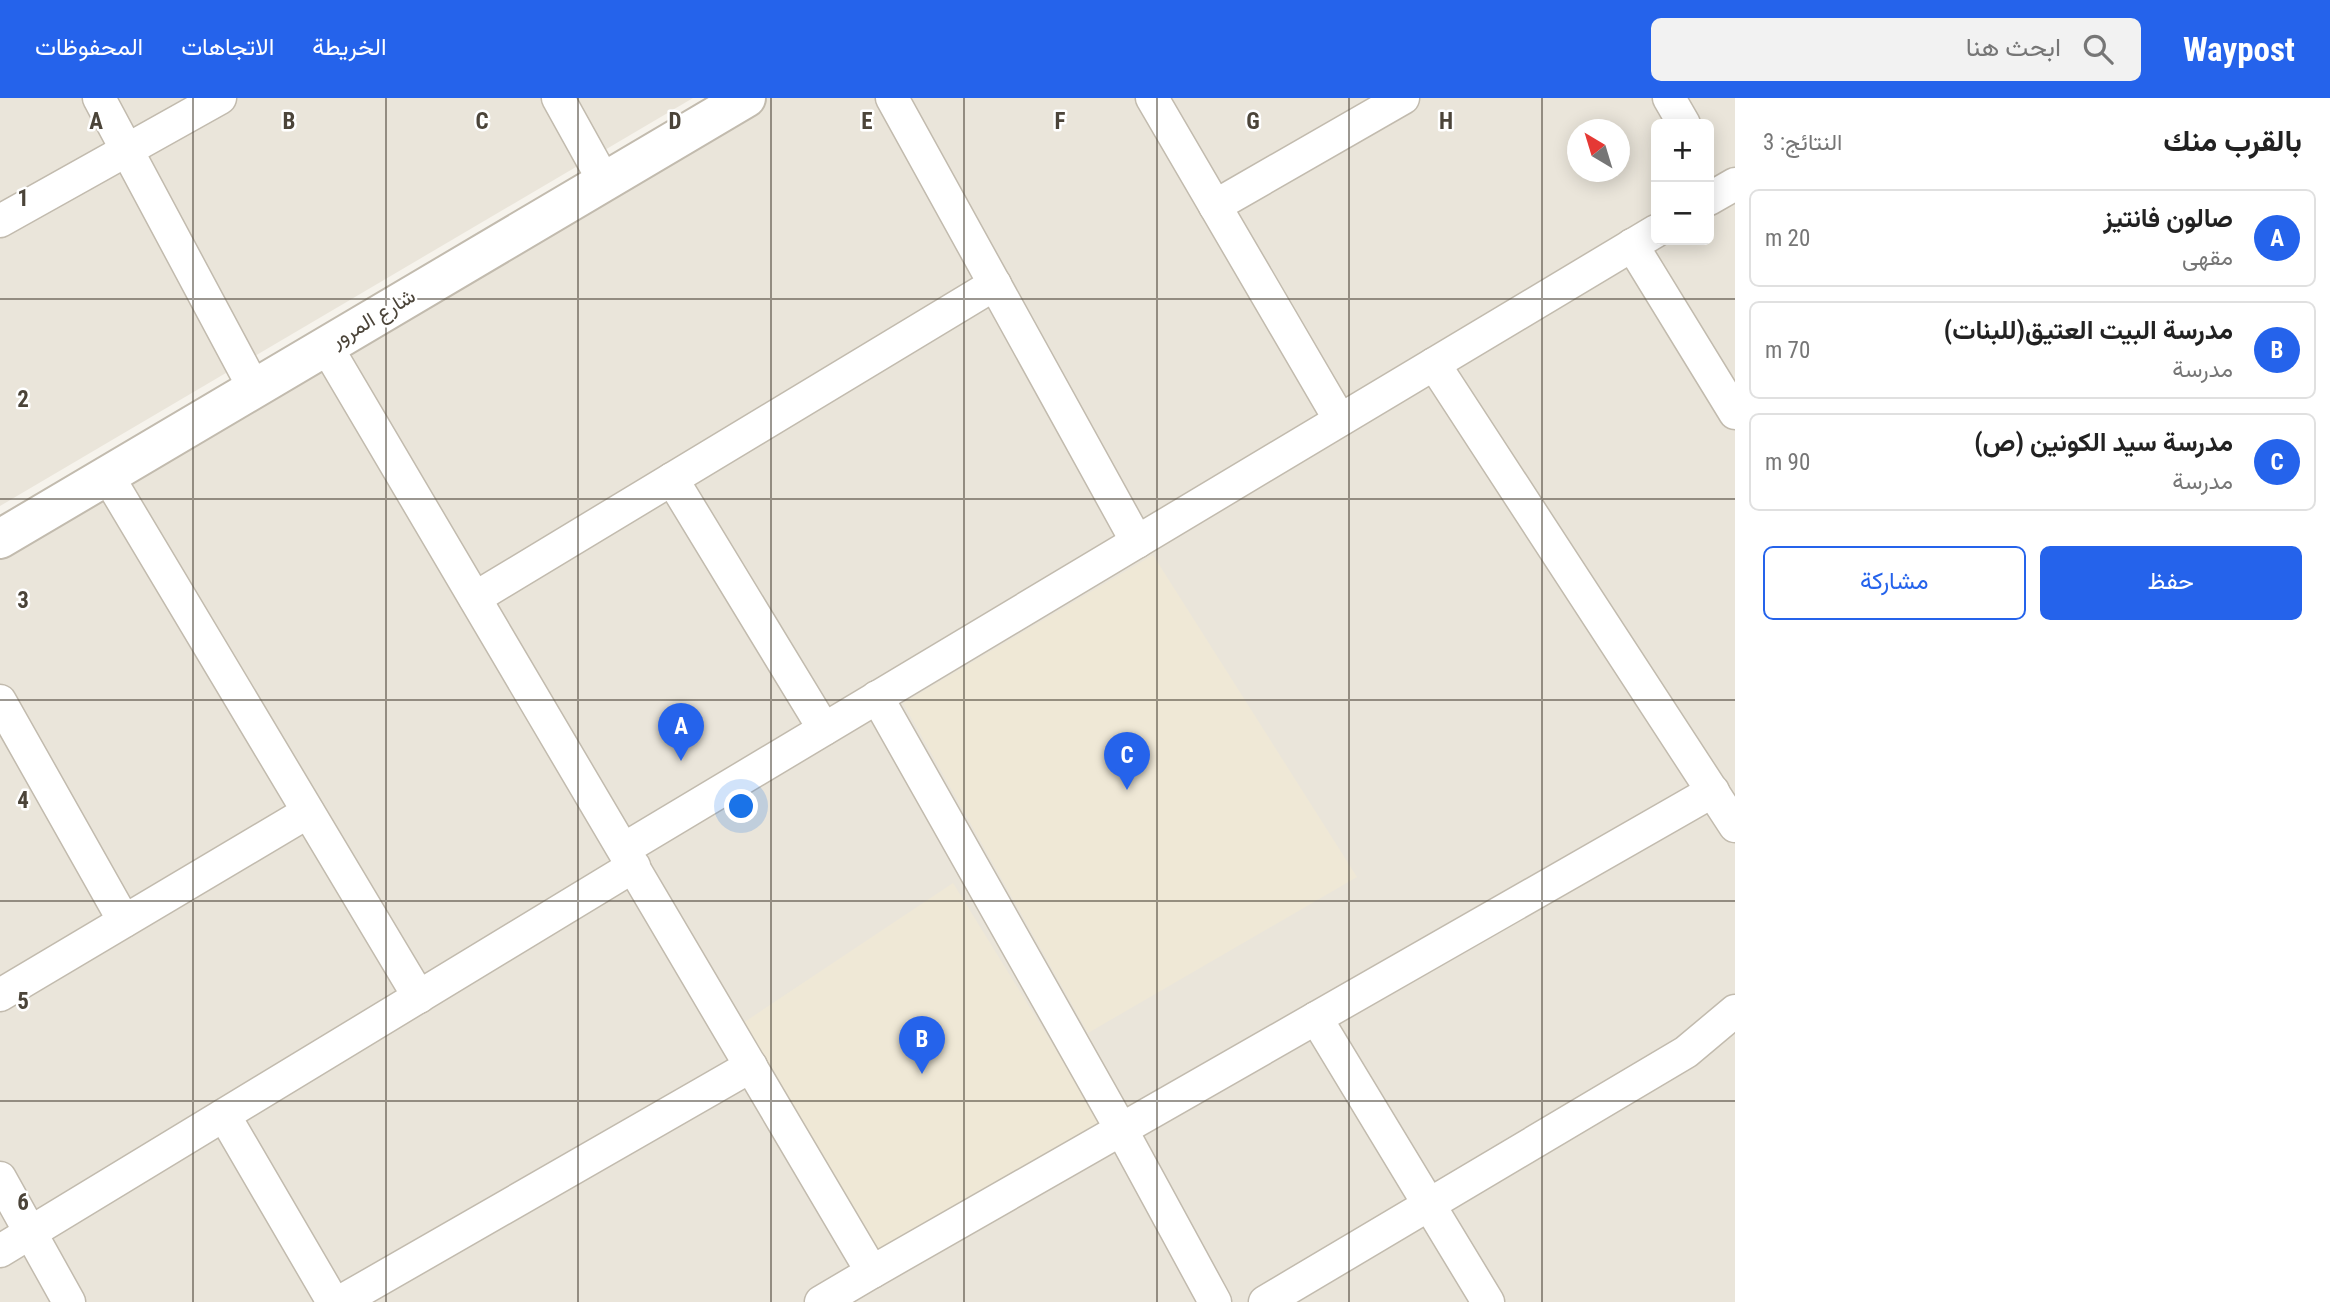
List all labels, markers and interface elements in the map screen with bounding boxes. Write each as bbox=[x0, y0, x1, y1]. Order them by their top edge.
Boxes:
search box bbox=[1651, 18, 2141, 81]
icon: search bbox=[2079, 30, 2117, 68]
text: Waypost bbox=[2183, 30, 2295, 69]
text: ابحث هنا bbox=[1966, 32, 2061, 62]
text: المحفوظات bbox=[35, 33, 143, 61]
text: الاتجاهات bbox=[181, 33, 274, 61]
text: الخريطة bbox=[312, 33, 387, 61]
text: A bbox=[89, 108, 103, 135]
text: B bbox=[283, 108, 295, 135]
text: C bbox=[475, 108, 489, 135]
text: D bbox=[669, 108, 682, 135]
text: E bbox=[861, 108, 873, 135]
text: F bbox=[1055, 108, 1066, 135]
text: G bbox=[1246, 108, 1260, 135]
text: H bbox=[1439, 108, 1453, 135]
north arrow bbox=[1567, 119, 1630, 182]
map controls bbox=[1651, 119, 1714, 245]
button: + bbox=[1651, 119, 1714, 182]
text: بالقرب منك bbox=[2163, 123, 2302, 158]
text: النتائج: 3 bbox=[1763, 129, 1842, 156]
button: − bbox=[1651, 182, 1714, 245]
text: 1 bbox=[17, 185, 29, 212]
text: صالون فانتيز bbox=[2103, 203, 2233, 233]
text: 20 m bbox=[1765, 225, 1810, 252]
text: A bbox=[2270, 225, 2284, 252]
text: مقهى bbox=[2182, 244, 2233, 271]
street label: شارع المرور bbox=[326, 283, 421, 355]
text: مدرسة البيت العتيق(للبنات) bbox=[1944, 315, 2233, 345]
text: 70 m bbox=[1765, 337, 1810, 364]
text: B bbox=[2271, 337, 2283, 364]
text: مدرسة bbox=[2172, 356, 2233, 383]
text: 2 bbox=[17, 386, 29, 413]
text: مدرسة سيد الكونين (ص) bbox=[1974, 427, 2233, 457]
text: 90 m bbox=[1765, 449, 1810, 476]
text: C bbox=[2270, 449, 2284, 476]
text: مدرسة bbox=[2172, 468, 2233, 495]
button: مشاركة bbox=[1763, 546, 2026, 620]
button: حفظ bbox=[2040, 546, 2302, 620]
text: 3 bbox=[17, 587, 29, 614]
pin: A bbox=[658, 703, 704, 761]
pin: C bbox=[1104, 732, 1150, 790]
text: 4 bbox=[17, 787, 29, 814]
your location bbox=[724, 789, 758, 823]
text: 5 bbox=[17, 988, 29, 1015]
pin: B bbox=[899, 1016, 945, 1074]
text: 6 bbox=[17, 1189, 29, 1216]

